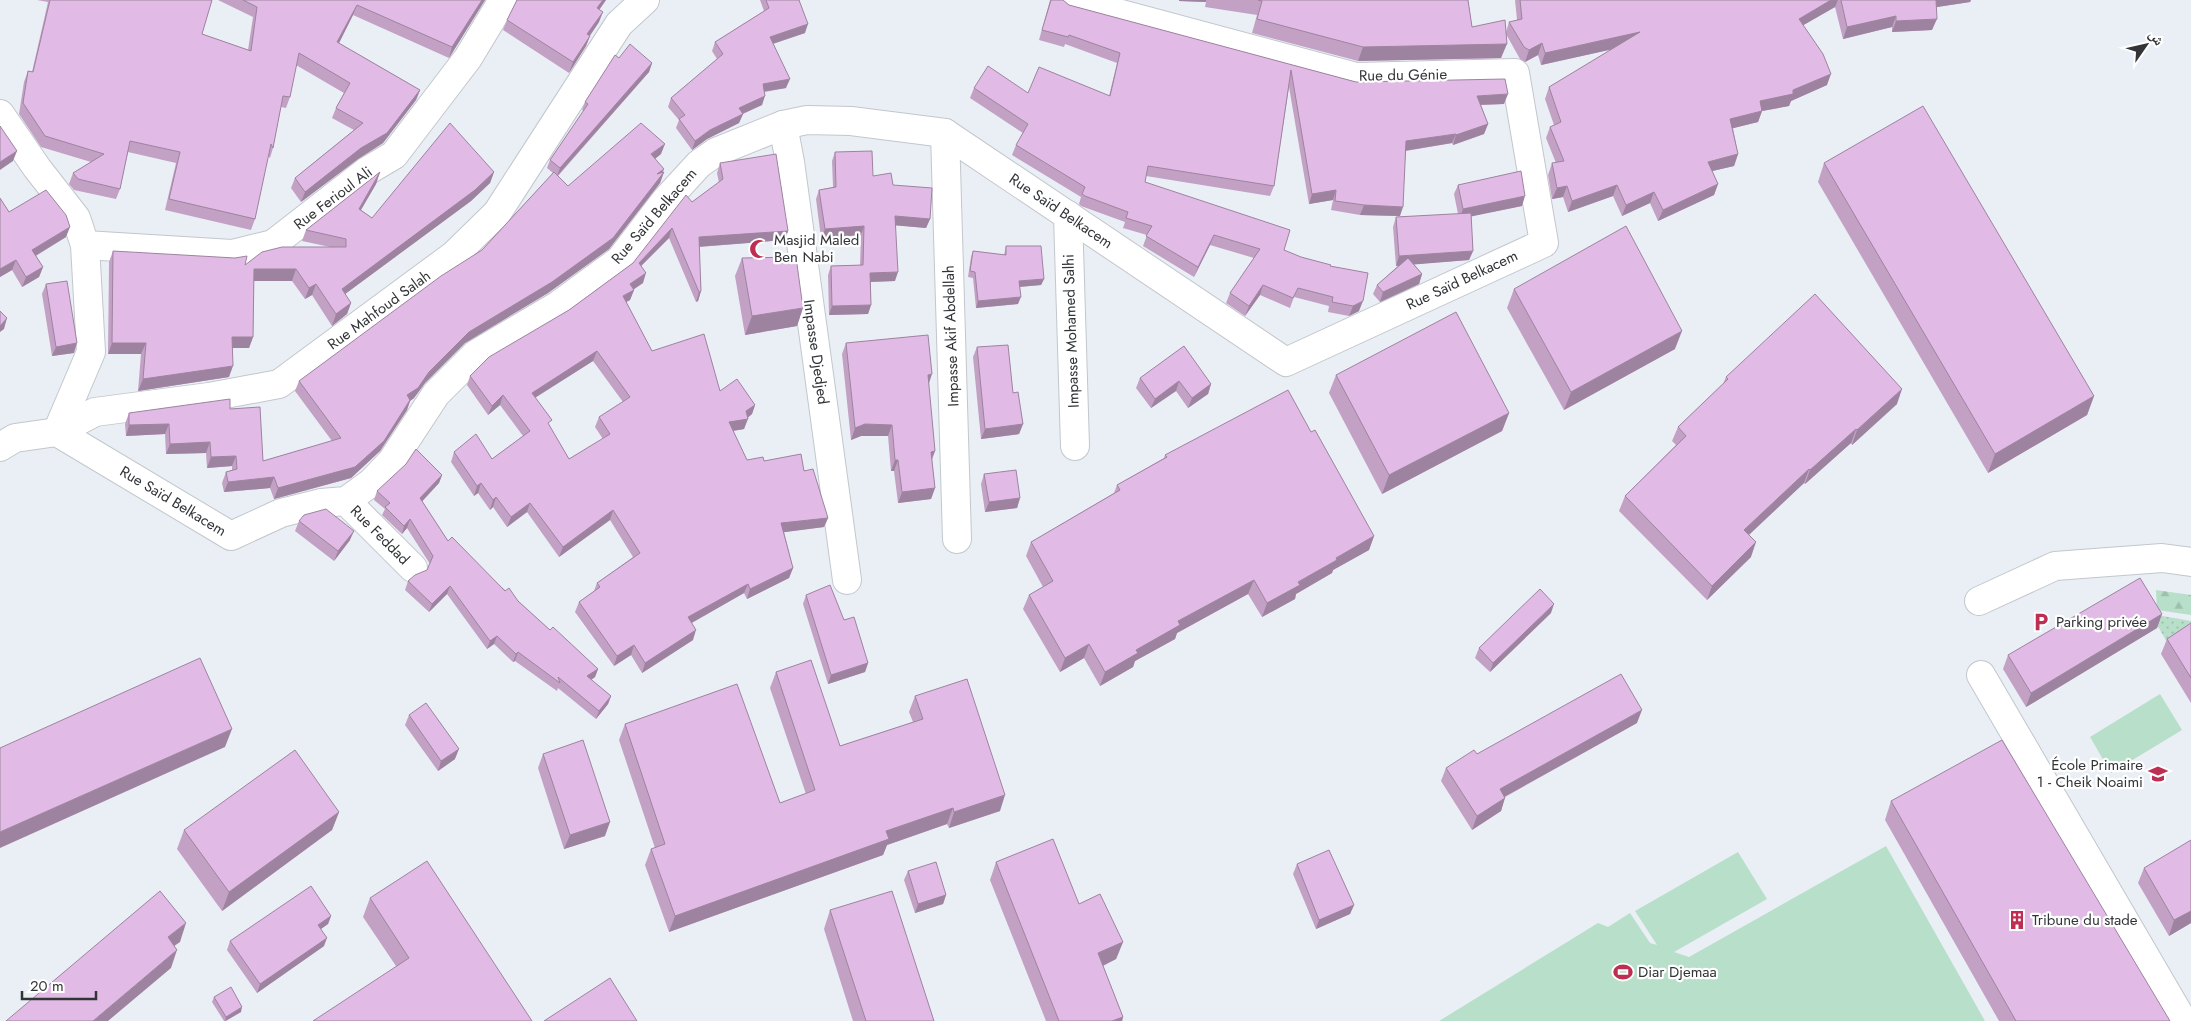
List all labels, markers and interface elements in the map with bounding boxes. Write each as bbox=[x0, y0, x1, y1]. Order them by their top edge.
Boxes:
north arrow bbox=[2121, 20, 2171, 70]
text: ش bbox=[2144, 26, 2169, 50]
street label: Rue du Génie bbox=[1359, 63, 1448, 87]
street label: Rue Ferioul Ali bbox=[289, 161, 377, 235]
street label: Rue Saïd Belkacem bbox=[606, 163, 702, 269]
street label: Rue Saïd Belkacem bbox=[1005, 168, 1117, 254]
place label: Masjid Maled Ben Nabi bbox=[774, 229, 859, 268]
mosque icon: Masjid Maled Ben Nabi bbox=[748, 238, 770, 260]
street label: Rue Saïd Belkacem bbox=[1403, 244, 1521, 316]
street label: Impasse Mohamed Salhi bbox=[1057, 254, 1085, 408]
street label: Rue Mahfoud Salah bbox=[323, 265, 435, 355]
street label: Impasse Akif Abdellah bbox=[938, 265, 964, 407]
street label: Impasse Djedjed bbox=[798, 298, 834, 406]
street label: Rue Saïd Belkacem bbox=[116, 460, 230, 542]
street label: Rue Feddad bbox=[345, 500, 415, 570]
parking icon: Parking privée bbox=[2030, 611, 2052, 633]
place label: Parking privée bbox=[2056, 611, 2147, 633]
place label: École Primaire 1 - Cheik Noaimi bbox=[2037, 754, 2143, 793]
school or university icon: École Primaire 1 - Cheik Noaimi bbox=[2147, 763, 2169, 785]
building icon: Tribune du stade bbox=[2006, 909, 2028, 931]
place label: Tribune du stade bbox=[2032, 909, 2138, 931]
sports icon: Diar Djemaa bbox=[1612, 961, 1634, 983]
place label: Diar Djemaa bbox=[1638, 961, 1717, 983]
scale bar bbox=[22, 968, 96, 1000]
text: 20 m bbox=[30, 975, 64, 997]

